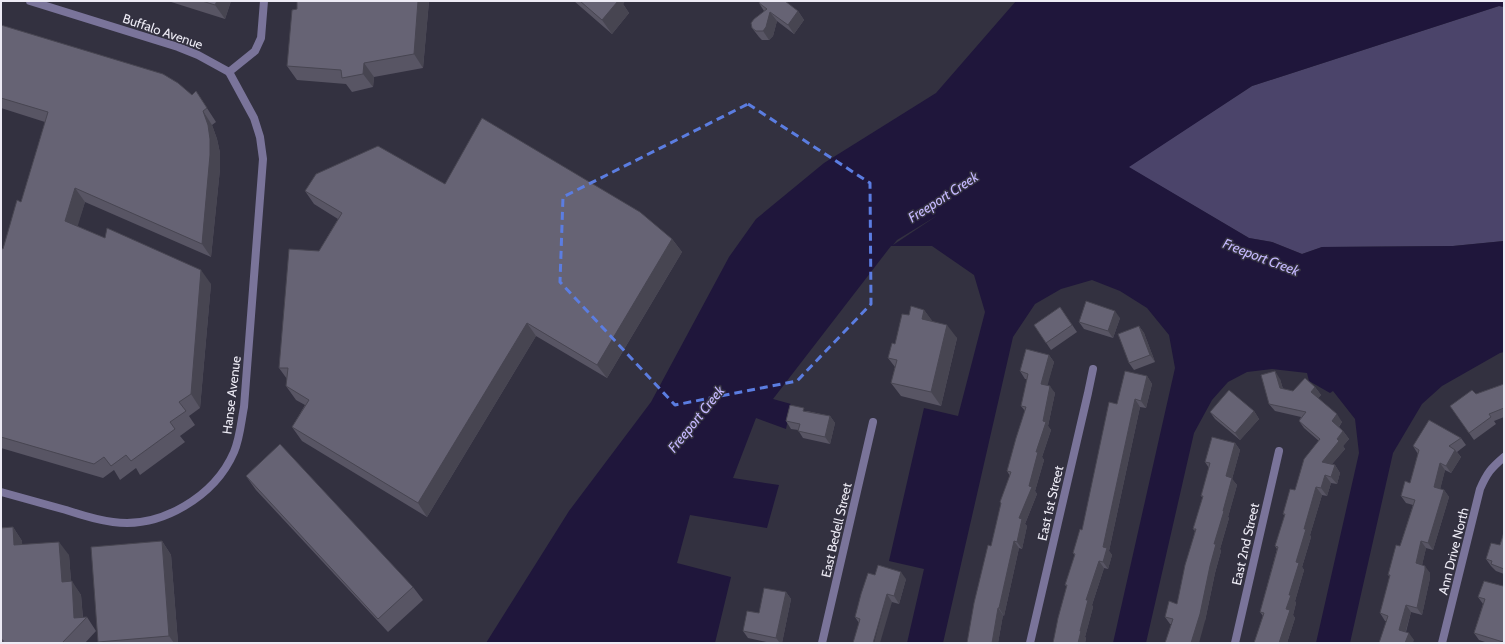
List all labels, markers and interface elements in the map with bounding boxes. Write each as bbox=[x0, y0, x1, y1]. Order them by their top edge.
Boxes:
street label: Buffalo Avenue bbox=[121, 10, 205, 52]
water label: Freeport Creek bbox=[904, 167, 982, 226]
water label: Freeport Creek bbox=[1220, 234, 1303, 280]
street label: Hanse Avenue bbox=[218, 355, 244, 435]
water label: Freeport Creek bbox=[664, 381, 729, 456]
street label: East 1st Street bbox=[1034, 463, 1067, 542]
street label: East Bedell Street bbox=[817, 480, 855, 579]
street label: East 2nd Street bbox=[1228, 501, 1262, 587]
street label: Ann Drive North bbox=[1434, 506, 1472, 596]

